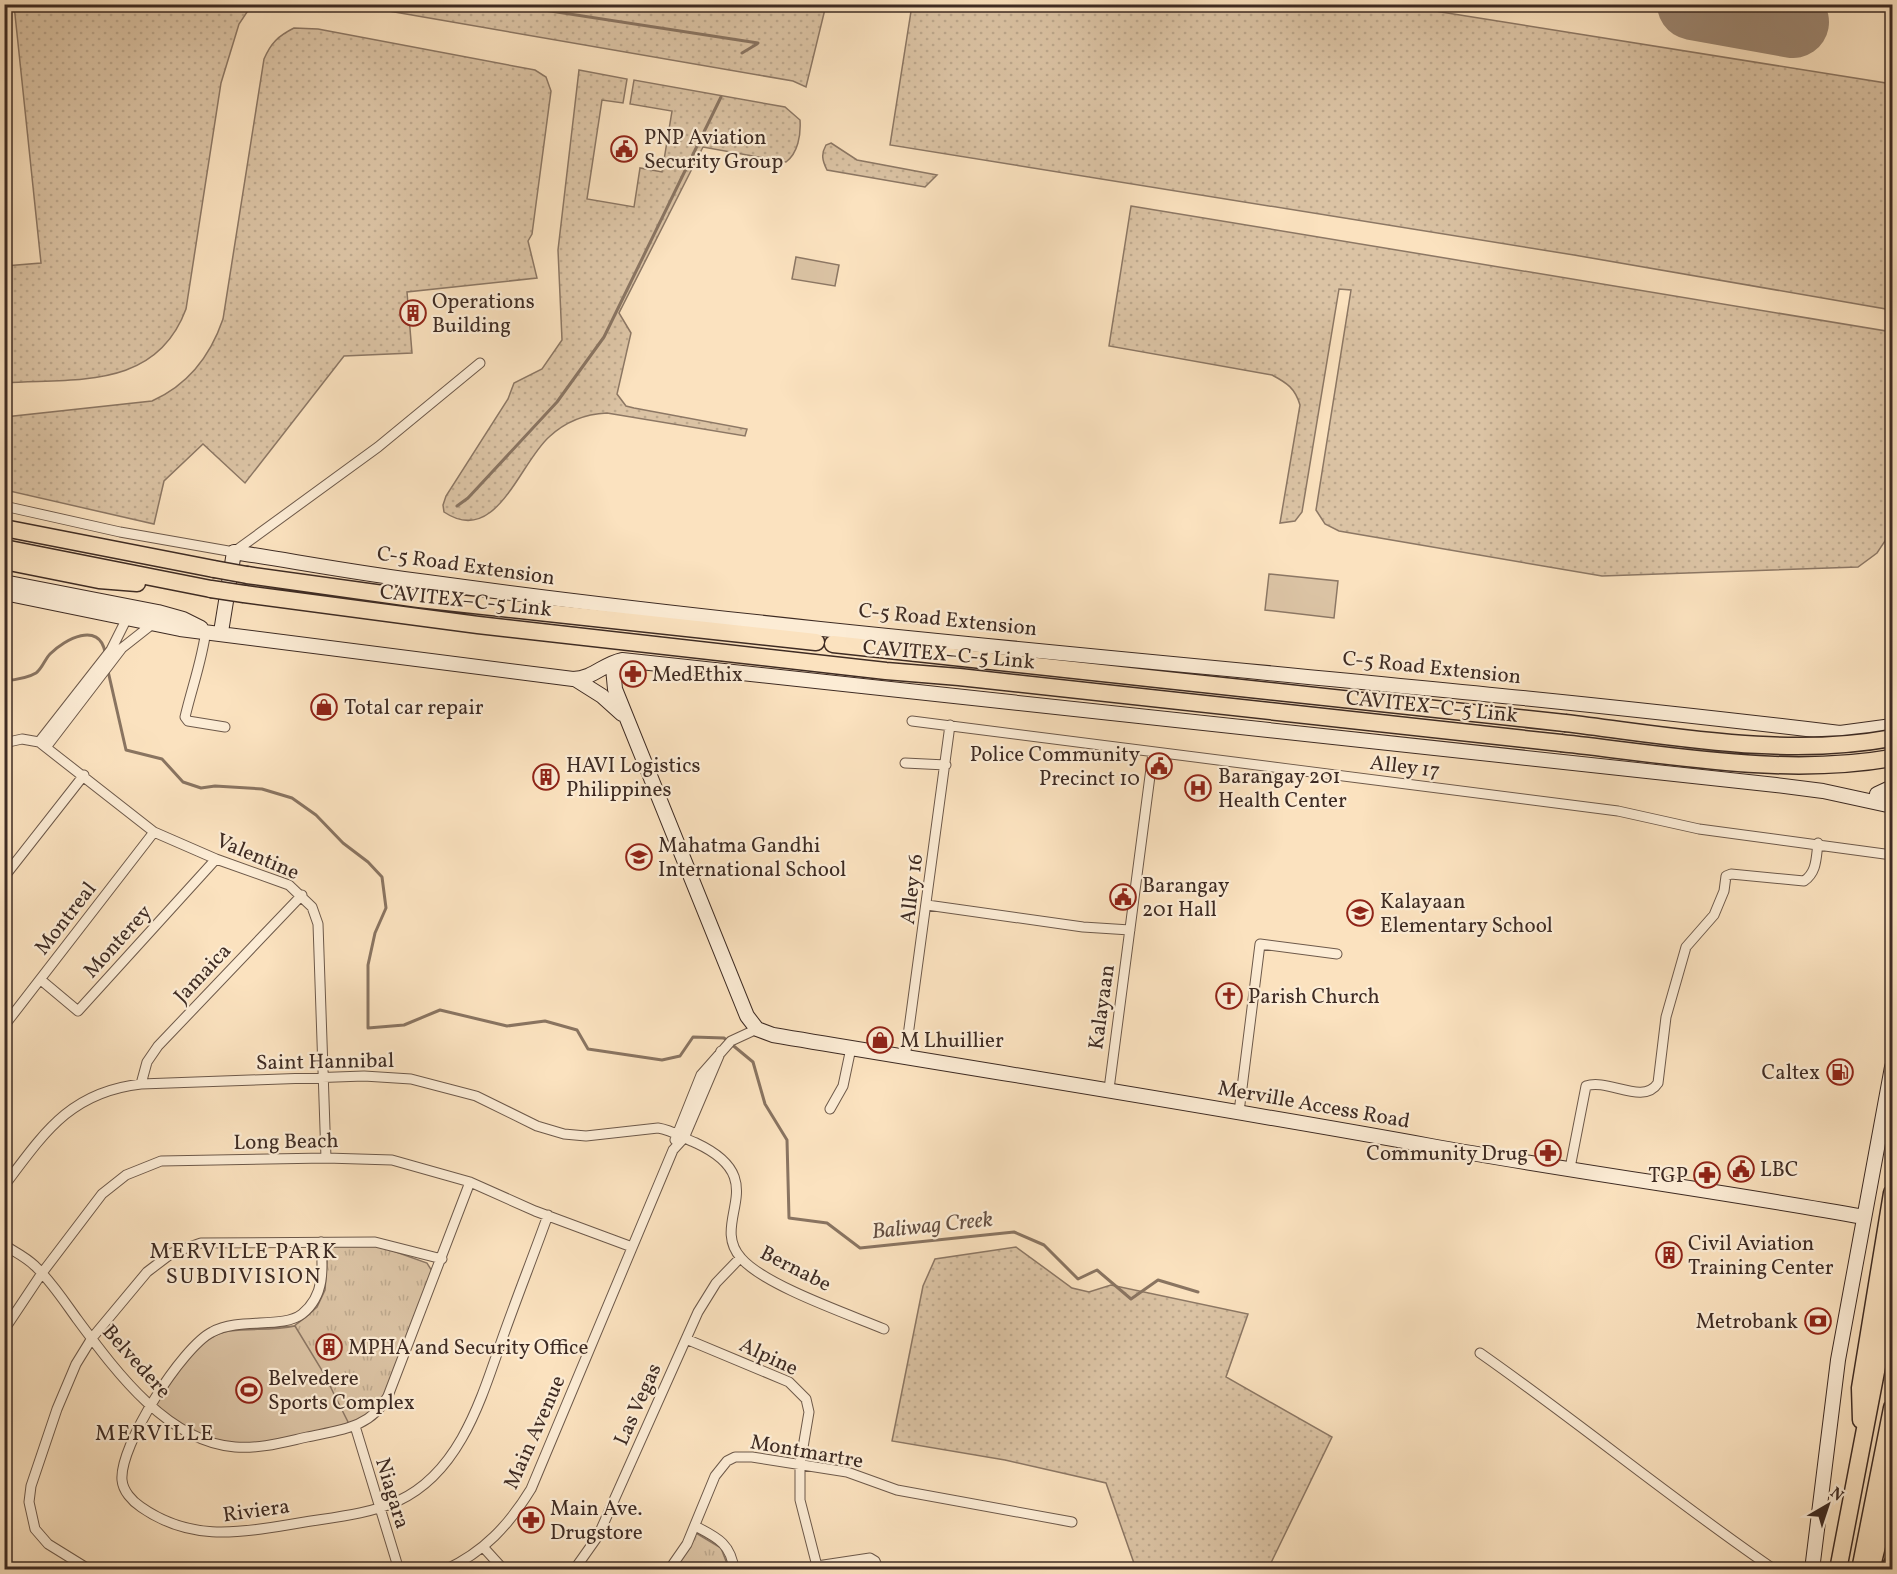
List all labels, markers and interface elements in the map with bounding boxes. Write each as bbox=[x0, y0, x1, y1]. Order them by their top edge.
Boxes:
place label: PNP Aviation Security Group bbox=[644, 124, 783, 177]
public building icon: PNP Aviation Security Group bbox=[609, 134, 639, 164]
place label: Operations Building bbox=[432, 288, 535, 341]
building icon: Operations Building bbox=[398, 298, 428, 328]
street label: C-5 Road Extension bbox=[375, 540, 557, 593]
street label: CAVITEX–C-5 Link bbox=[378, 578, 554, 625]
street label: C-5 Road Extension bbox=[857, 597, 1039, 644]
street label: CAVITEX–C-5 Link bbox=[862, 634, 1037, 678]
street label: C-5 Road Extension bbox=[1341, 645, 1523, 692]
pharmacy icon: MedEthix bbox=[618, 659, 648, 689]
place label: MedEthix bbox=[652, 661, 743, 690]
street label: CAVITEX–C-5 Link bbox=[1344, 684, 1520, 731]
shop icon: Total car repair bbox=[309, 692, 339, 722]
place label: Total car repair bbox=[344, 694, 484, 723]
place label: Police Community Precinct 10 bbox=[970, 741, 1141, 794]
street label: Alley 17 bbox=[1368, 749, 1442, 786]
public building icon: Police Community Precinct 10 bbox=[1144, 751, 1174, 781]
place label: HAVI Logistics Philippines bbox=[566, 752, 701, 805]
building icon: HAVI Logistics Philippines bbox=[531, 762, 561, 792]
place label: Barangay 201 Health Center bbox=[1218, 763, 1347, 816]
hospital icon: Barangay 201 Health Center bbox=[1183, 773, 1213, 803]
street label: Valentine bbox=[211, 827, 304, 888]
place label: Mahatma Gandhi International School bbox=[658, 832, 846, 885]
school or university icon: Mahatma Gandhi International School bbox=[624, 842, 654, 872]
street label: Alley 16 bbox=[894, 852, 931, 926]
place label: Barangay 201 Hall bbox=[1142, 872, 1230, 925]
street label: Montreal bbox=[28, 876, 104, 962]
public building icon: Barangay 201 Hall bbox=[1108, 882, 1138, 912]
place label: Kalayaan Elementary School bbox=[1380, 888, 1553, 941]
street label: Monterey bbox=[77, 898, 159, 985]
school or university icon: Kalayaan Elementary School bbox=[1345, 898, 1375, 928]
street label: Jamaica bbox=[168, 938, 238, 1010]
street label: Kalayaan bbox=[1082, 963, 1123, 1052]
church icon: Parish Church bbox=[1214, 981, 1244, 1011]
place label: Parish Church bbox=[1248, 983, 1380, 1012]
shop icon: M Lhuillier bbox=[865, 1025, 895, 1055]
place label: M Lhuillier bbox=[900, 1027, 1004, 1056]
street label: Saint Hannibal bbox=[256, 1047, 394, 1078]
fuel station icon: Caltex bbox=[1825, 1057, 1855, 1087]
place label: Caltex bbox=[1761, 1059, 1820, 1088]
street label: Merville Access Road bbox=[1215, 1074, 1412, 1137]
street label: Long Beach bbox=[233, 1127, 339, 1158]
pharmacy icon: Community Drug bbox=[1533, 1138, 1563, 1168]
place label: Community Drug bbox=[1366, 1140, 1528, 1169]
public building icon: LBC bbox=[1726, 1154, 1756, 1184]
place label: LBC bbox=[1760, 1156, 1799, 1185]
pharmacy icon: TGP bbox=[1692, 1160, 1722, 1190]
place label: TGP bbox=[1648, 1162, 1688, 1191]
water label: Baliwag Creek bbox=[870, 1205, 994, 1248]
place label: Civil Aviation Training Center bbox=[1688, 1230, 1834, 1283]
district label: MERVILLE PARK SUBDIVISION bbox=[150, 1237, 339, 1293]
street label: Bernabe bbox=[755, 1239, 836, 1300]
building icon: Civil Aviation Training Center bbox=[1654, 1240, 1684, 1270]
bank icon: Metrobank bbox=[1803, 1306, 1833, 1336]
place label: Metrobank bbox=[1696, 1308, 1799, 1337]
street label: Belvedere bbox=[95, 1319, 177, 1405]
street label: Alpine bbox=[734, 1331, 803, 1384]
building icon: MPHA and Security Office bbox=[314, 1332, 344, 1362]
place label: MPHA and Security Office bbox=[348, 1334, 588, 1363]
street label: Las Vegas bbox=[607, 1359, 669, 1450]
place label: Belvedere Sports Complex bbox=[268, 1365, 415, 1418]
street label: Main Avenue bbox=[497, 1371, 573, 1494]
sports icon: Belvedere Sports Complex bbox=[234, 1375, 264, 1405]
district label: MERVILLE bbox=[95, 1419, 215, 1450]
street label: Montmartre bbox=[748, 1428, 866, 1477]
street label: Niagara bbox=[367, 1454, 416, 1532]
north arrow bbox=[1798, 1475, 1858, 1535]
text: N bbox=[1825, 1483, 1848, 1507]
street label: Riviera bbox=[221, 1492, 292, 1531]
place label: Main Ave. Drugstore bbox=[550, 1495, 643, 1548]
pharmacy icon: Main Ave. Drugstore bbox=[516, 1505, 546, 1535]

